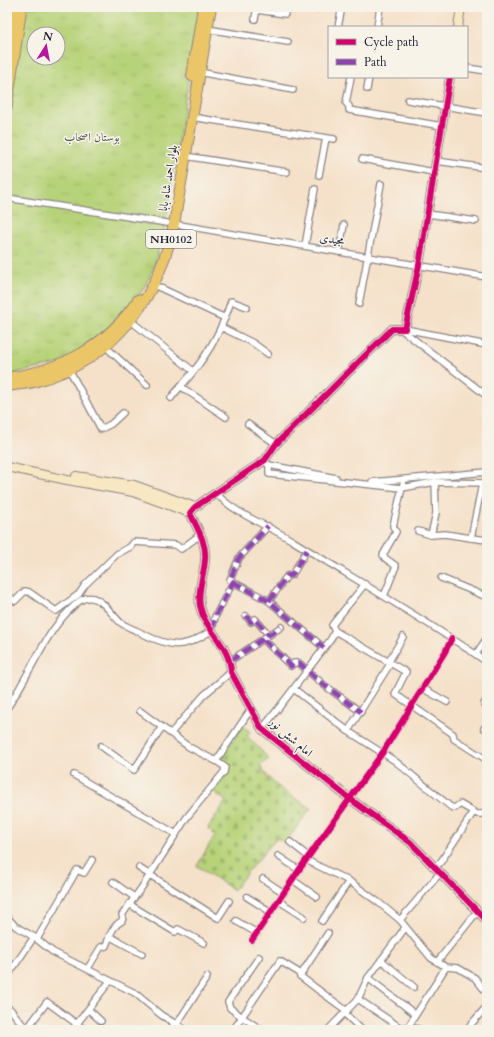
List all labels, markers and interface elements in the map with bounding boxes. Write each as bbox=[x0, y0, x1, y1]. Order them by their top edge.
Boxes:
north arrow bbox=[26, 26, 66, 66]
legend bbox=[328, 26, 468, 78]
text: N bbox=[42, 28, 54, 45]
text: Cycle path bbox=[364, 34, 419, 50]
text: Path bbox=[364, 54, 387, 70]
park label: بوستان اصحاب bbox=[64, 129, 120, 145]
street label: بلوار احمد شاه بابا bbox=[155, 144, 181, 212]
street label: مجیدی bbox=[318, 229, 346, 249]
road number: NH0102 bbox=[146, 230, 196, 248]
street label: امام شش نور bbox=[263, 713, 316, 763]

